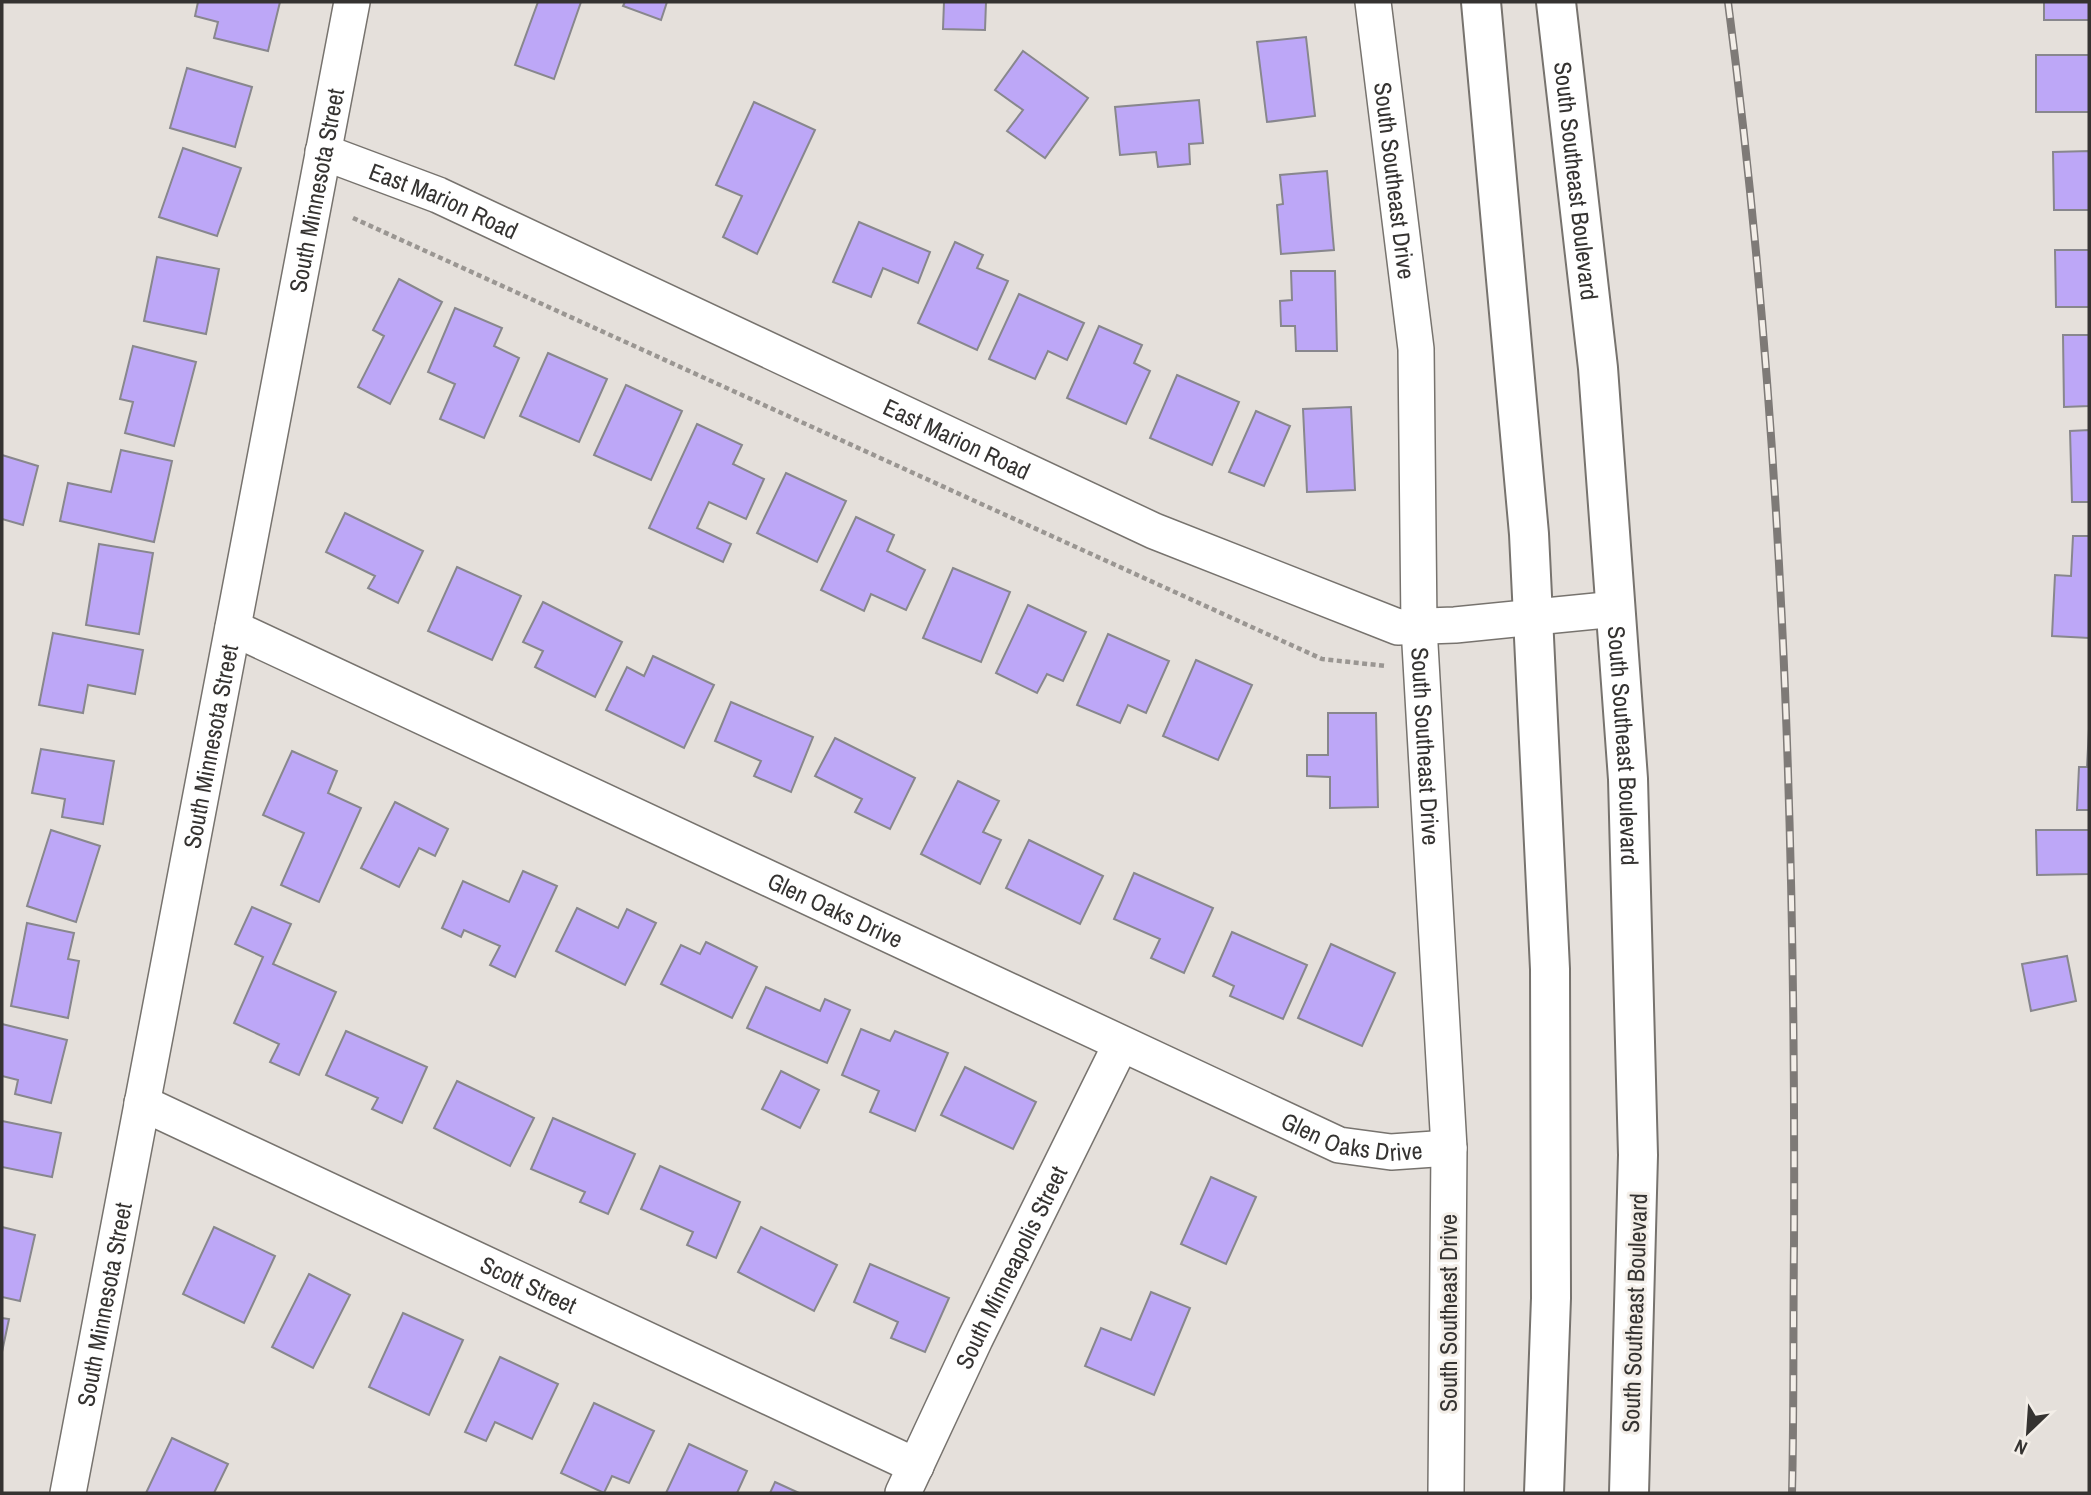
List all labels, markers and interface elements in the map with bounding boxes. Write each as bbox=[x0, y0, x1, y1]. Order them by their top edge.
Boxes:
street label: South Southeast Boulevard bbox=[1547, 60, 1606, 302]
street label: South Southeast Drive bbox=[1367, 80, 1423, 281]
street label: South Minnesota Street bbox=[281, 85, 351, 295]
street label: East Marion Road bbox=[365, 155, 523, 246]
street label: East Marion Road bbox=[878, 390, 1036, 487]
street label: South Southeast Boulevard bbox=[1601, 625, 1646, 866]
street label: South Minnesota Street bbox=[175, 641, 245, 851]
street label: South Southeast Drive bbox=[1404, 646, 1448, 846]
street label: Glen Oaks Drive bbox=[763, 864, 908, 955]
street label: Glen Oaks Drive bbox=[1276, 1104, 1423, 1168]
street label: South Minneapolis Street bbox=[947, 1160, 1074, 1374]
street label: South Southeast Boulevard bbox=[1614, 1193, 1654, 1433]
street label: South Minnesota Street bbox=[69, 1199, 139, 1409]
street label: South Southeast Drive bbox=[1432, 1214, 1464, 1412]
street label: Scott Street bbox=[475, 1248, 582, 1321]
north arrow bbox=[1993, 1397, 2063, 1467]
text: N bbox=[2010, 1433, 2031, 1462]

